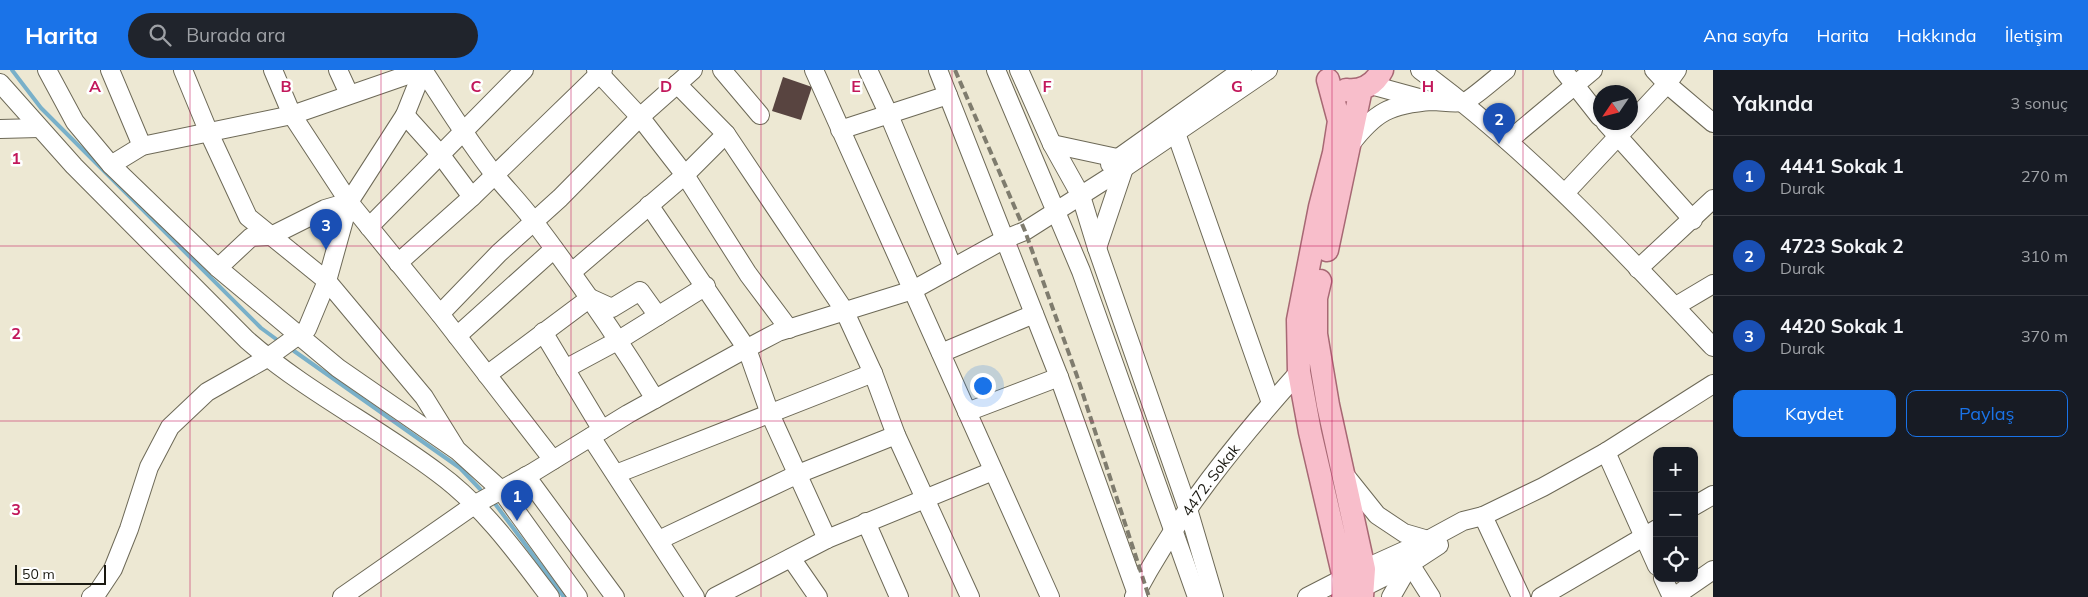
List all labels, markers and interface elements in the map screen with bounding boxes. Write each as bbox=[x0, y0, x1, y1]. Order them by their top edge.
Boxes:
search box bbox=[128, 13, 478, 58]
text: Harita bbox=[25, 20, 98, 50]
icon: search bbox=[146, 21, 174, 49]
text: Burada ara bbox=[186, 23, 286, 47]
text: Ana sayfa bbox=[1703, 24, 1789, 47]
text: Harita bbox=[1817, 24, 1869, 47]
text: Hakkında bbox=[1897, 24, 1977, 47]
text: İletişim bbox=[2005, 24, 2063, 47]
text: A bbox=[89, 76, 101, 96]
text: B bbox=[280, 76, 292, 96]
text: C bbox=[471, 76, 482, 96]
text: D bbox=[660, 76, 672, 96]
text: E bbox=[851, 76, 861, 96]
text: F bbox=[1042, 76, 1052, 96]
text: G bbox=[1231, 76, 1243, 96]
text: H bbox=[1422, 76, 1434, 96]
north arrow bbox=[1593, 85, 1638, 130]
text: Yakında bbox=[1733, 90, 1813, 116]
text: 3 sonuç bbox=[2011, 93, 2068, 113]
pin: 2 bbox=[1483, 103, 1515, 144]
text: 1 bbox=[11, 148, 21, 168]
text: 4441 Sokak 1 bbox=[1780, 154, 1904, 178]
text: 1 bbox=[1744, 166, 1754, 186]
text: 270 m bbox=[2021, 166, 2068, 186]
text: Durak bbox=[1780, 178, 1825, 198]
pin: 3 bbox=[310, 209, 342, 250]
text: 4723 Sokak 2 bbox=[1780, 234, 1904, 258]
text: 2 bbox=[1744, 246, 1754, 266]
text: 310 m bbox=[2021, 246, 2068, 266]
text: Durak bbox=[1780, 258, 1825, 278]
text: 4420 Sokak 1 bbox=[1780, 314, 1904, 338]
text: 2 bbox=[11, 323, 21, 343]
text: 3 bbox=[1744, 326, 1754, 346]
text: 370 m bbox=[2021, 326, 2068, 346]
text: Durak bbox=[1780, 338, 1825, 358]
your location bbox=[970, 373, 996, 399]
button: Kaydet bbox=[1733, 390, 1896, 437]
button: Paylaş bbox=[1906, 390, 2068, 437]
street label: 4472. Sokak bbox=[1177, 439, 1244, 520]
map controls bbox=[1653, 447, 1698, 582]
button: + bbox=[1653, 447, 1698, 492]
pin: 1 bbox=[501, 480, 533, 521]
button: − bbox=[1653, 492, 1698, 537]
text: 3 bbox=[11, 499, 21, 519]
button: locate bbox=[1653, 537, 1698, 582]
scale bar bbox=[15, 562, 106, 585]
text: 50 m bbox=[22, 565, 55, 583]

